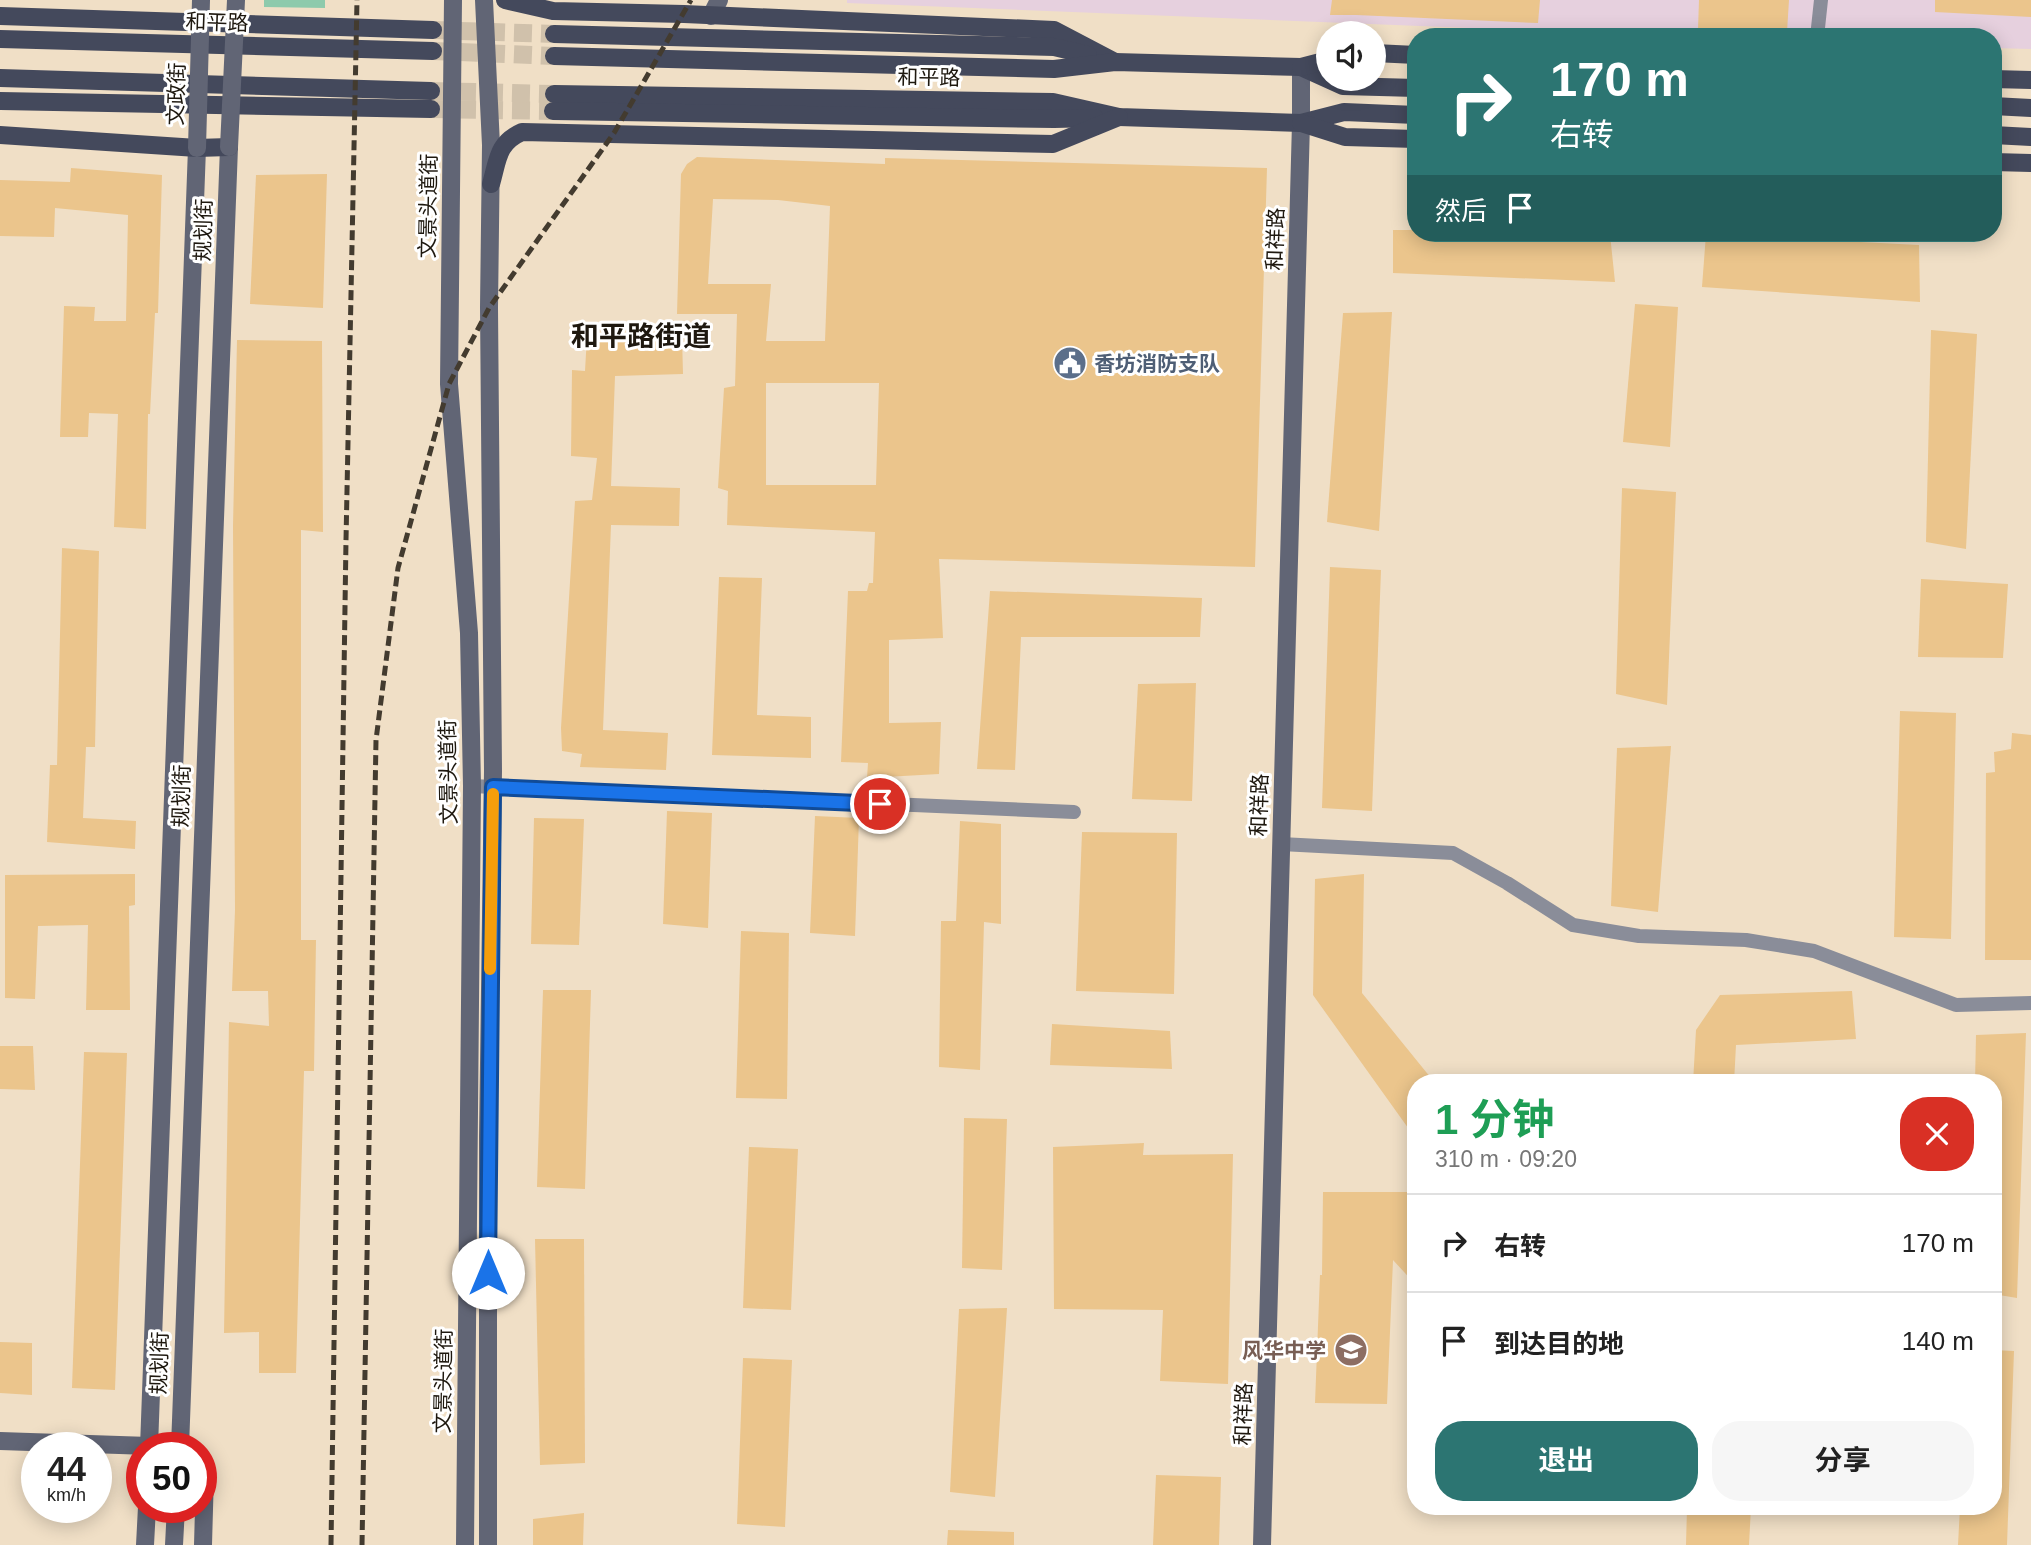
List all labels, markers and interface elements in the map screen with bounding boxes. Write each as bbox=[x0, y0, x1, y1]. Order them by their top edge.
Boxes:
street label: 和平路 bbox=[185, 9, 249, 35]
map controls bbox=[1316, 21, 1386, 91]
button: sound bbox=[1316, 21, 1386, 91]
text: 170 m bbox=[1550, 52, 1689, 106]
icon: right bbox=[1435, 56, 1526, 147]
street label: 文政街 bbox=[163, 62, 189, 126]
street label: 和平路 bbox=[897, 65, 961, 89]
text: 右转 bbox=[1550, 117, 1614, 153]
street label: 文景头道街 bbox=[416, 153, 440, 259]
icon: arrive bbox=[1501, 189, 1539, 227]
text: 然后 bbox=[1435, 196, 1487, 226]
street label: 规划街 bbox=[190, 198, 216, 262]
street label: 和祥路 bbox=[1262, 207, 1288, 271]
district label: 和平路街道 bbox=[571, 321, 711, 352]
public building icon: 香坊消防支队 bbox=[1051, 344, 1089, 382]
place label: 香坊消防支队 bbox=[1094, 352, 1220, 375]
street label: 文景头道街 bbox=[436, 719, 460, 825]
street label: 规划街 bbox=[168, 764, 194, 828]
street label: 和祥路 bbox=[1246, 773, 1272, 837]
pin bbox=[850, 774, 910, 834]
icon: arrive bbox=[861, 785, 899, 823]
text: 1 分钟 bbox=[1435, 1096, 1554, 1143]
button: close bbox=[1900, 1097, 1974, 1171]
text: 310 m · 09:20 bbox=[1435, 1146, 1577, 1172]
icon: right bbox=[1435, 1224, 1473, 1262]
text: 170 m bbox=[1902, 1228, 1974, 1258]
text: 右转 bbox=[1494, 1231, 1546, 1261]
position arrow bbox=[451, 1236, 525, 1310]
icon: arrive bbox=[1435, 1322, 1473, 1360]
text: 140 m bbox=[1902, 1326, 1974, 1356]
street label: 文景头道街 bbox=[431, 1328, 455, 1434]
text: 到达目的地 bbox=[1494, 1329, 1624, 1359]
street label: 规划街 bbox=[146, 1331, 172, 1395]
school or university icon: 风华中学 bbox=[1332, 1331, 1370, 1369]
place label: 风华中学 bbox=[1242, 1339, 1326, 1362]
street label: 和祥路 bbox=[1230, 1382, 1256, 1446]
button: 退出 bbox=[1435, 1421, 1698, 1501]
button: 分享 bbox=[1712, 1421, 1974, 1501]
speed limit sign: 50 bbox=[126, 1432, 217, 1523]
text: 44 bbox=[47, 1449, 86, 1488]
text: km/h bbox=[47, 1485, 86, 1505]

